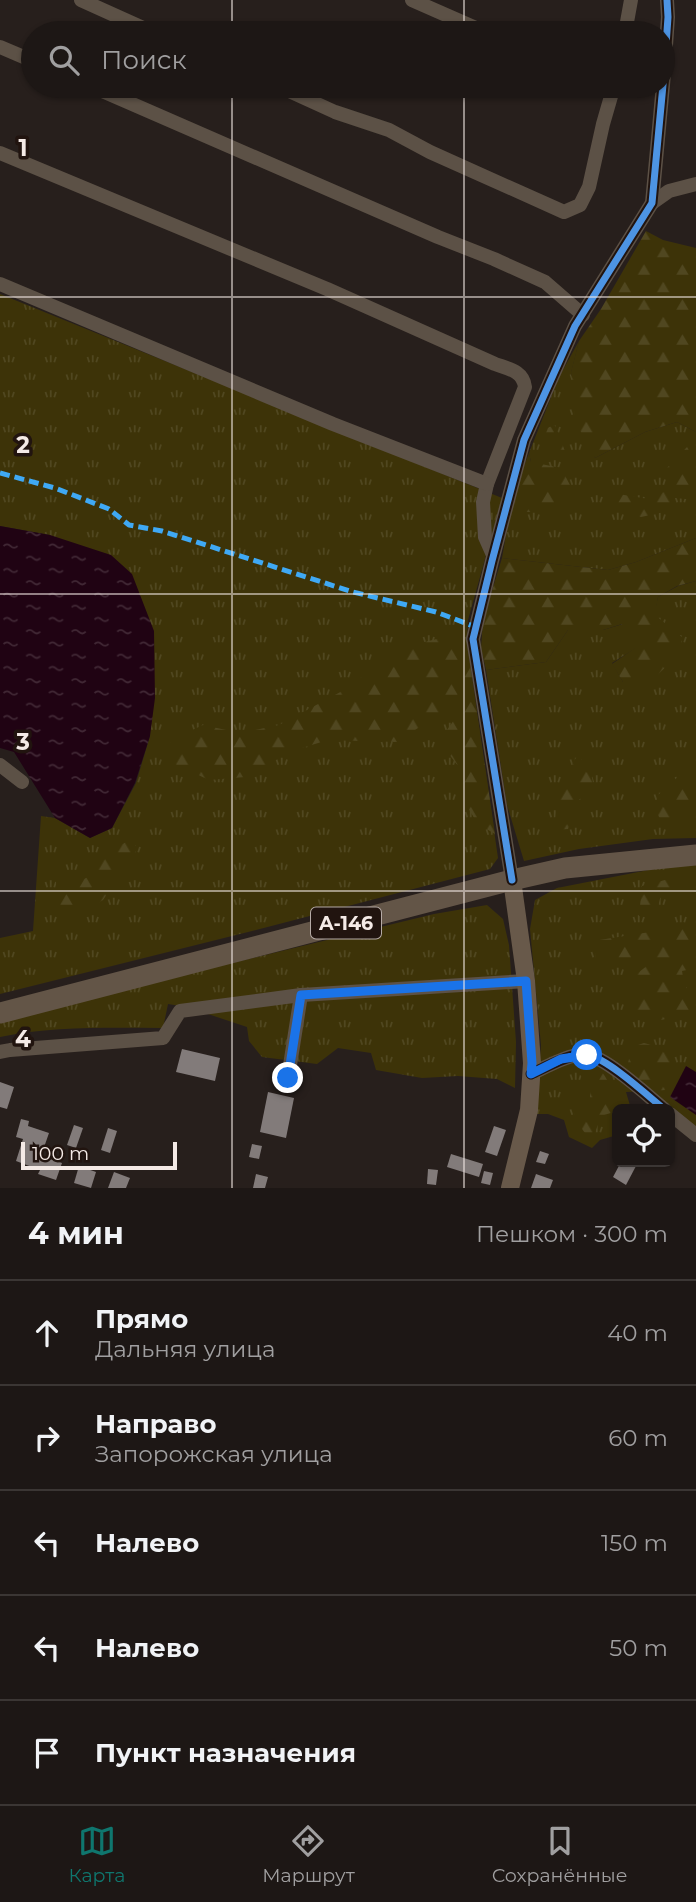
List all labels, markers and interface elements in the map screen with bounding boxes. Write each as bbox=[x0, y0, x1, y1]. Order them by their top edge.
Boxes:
search box bbox=[21, 21, 675, 98]
icon: search bbox=[45, 41, 83, 79]
text: Поиск bbox=[101, 44, 187, 76]
text: 1 bbox=[18, 134, 28, 162]
text: 2 bbox=[16, 431, 30, 459]
text: 3 bbox=[15, 728, 30, 756]
road number: А-146 bbox=[311, 908, 381, 939]
text: 4 bbox=[15, 1025, 31, 1053]
route start bbox=[571, 1039, 602, 1070]
route end bbox=[272, 1062, 303, 1093]
map controls bbox=[612, 1104, 675, 1167]
button: locate bbox=[612, 1104, 675, 1167]
scale bar bbox=[21, 1139, 177, 1171]
text: 100 m bbox=[32, 1142, 89, 1165]
text: 4 мин bbox=[28, 1215, 124, 1252]
text: Пешком · 300 m bbox=[476, 1220, 668, 1248]
text: Прямо bbox=[95, 1303, 188, 1335]
icon: ahead bbox=[28, 1314, 66, 1352]
text: 40 m bbox=[607, 1319, 668, 1347]
text: Дальняя улица bbox=[95, 1335, 275, 1363]
text: Направо bbox=[95, 1408, 216, 1440]
icon: right bbox=[28, 1419, 66, 1457]
text: 60 m bbox=[608, 1424, 668, 1452]
text: Запорожская улица bbox=[95, 1440, 333, 1468]
icon: left bbox=[28, 1524, 66, 1562]
text: Налево bbox=[95, 1527, 199, 1559]
text: 150 m bbox=[601, 1529, 668, 1557]
icon: left bbox=[28, 1629, 66, 1667]
text: Налево bbox=[95, 1632, 199, 1664]
text: 50 m bbox=[609, 1634, 668, 1662]
icon: arrive bbox=[28, 1734, 66, 1772]
text: Пункт назначения bbox=[95, 1737, 356, 1769]
tab: Карта bbox=[68, 1822, 125, 1887]
tab: Маршрут bbox=[262, 1822, 355, 1887]
tab: Сохранённые bbox=[492, 1822, 628, 1887]

